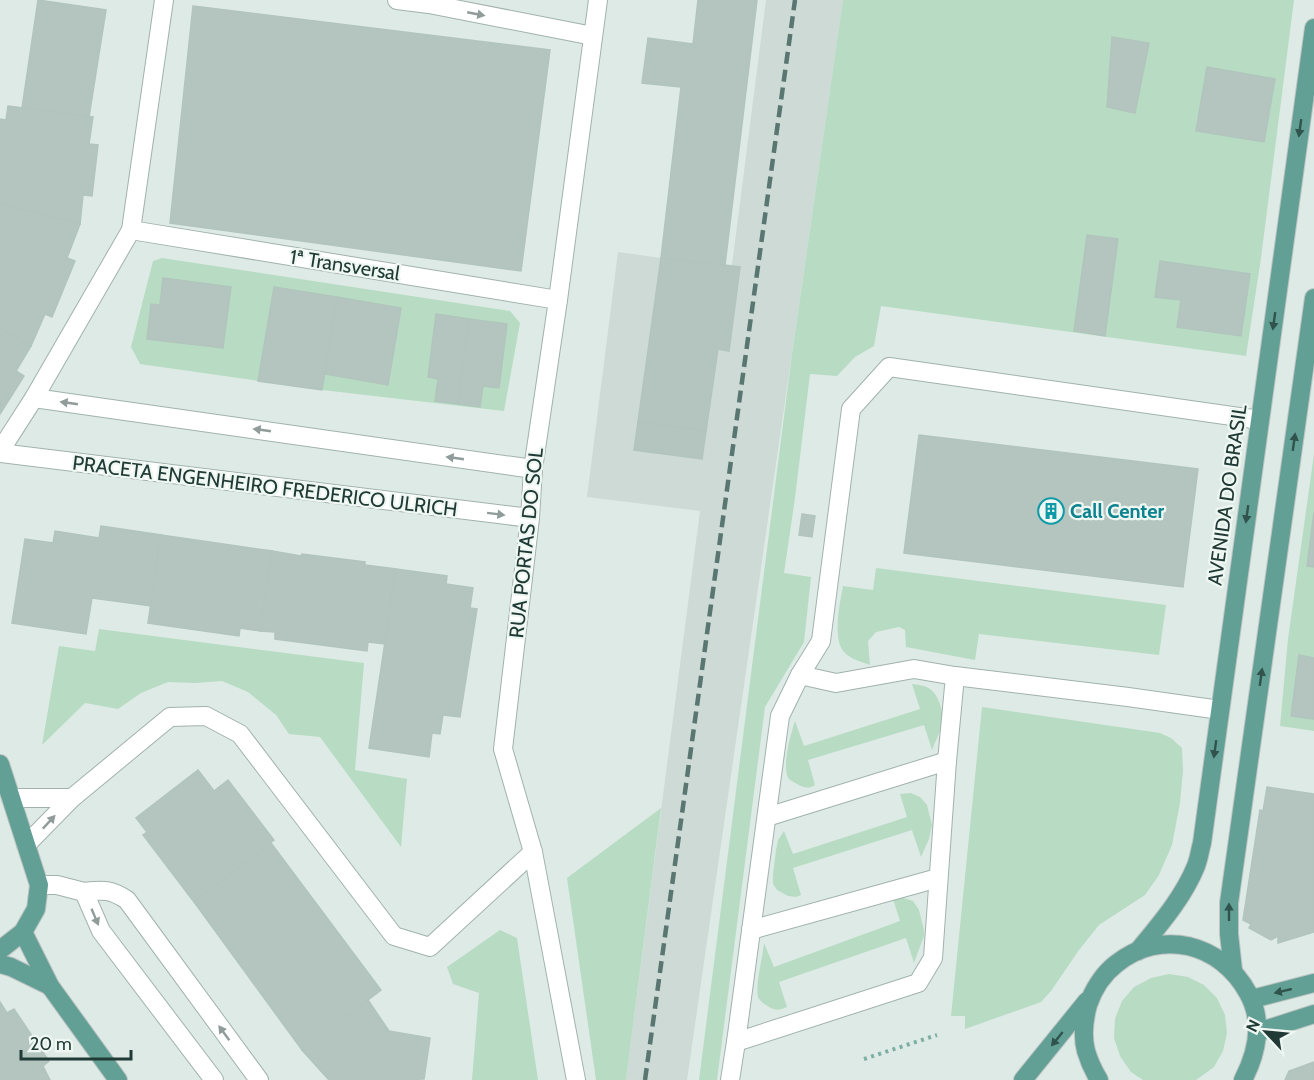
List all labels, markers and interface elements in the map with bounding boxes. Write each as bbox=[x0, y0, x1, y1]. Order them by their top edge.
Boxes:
one-way arrow bbox=[466, 10, 485, 19]
one-way arrow bbox=[1296, 118, 1305, 137]
street label: 1ª Transversal bbox=[288, 244, 402, 286]
one-way arrow bbox=[1269, 312, 1278, 331]
one-way arrow bbox=[59, 398, 78, 407]
street label: AVENIDA DO BRASIL bbox=[1202, 403, 1252, 587]
one-way arrow bbox=[252, 426, 271, 435]
one-way arrow bbox=[1289, 433, 1298, 452]
street label: RUA PORTAS DO SOL bbox=[504, 447, 548, 639]
street label: PRACETA ENGENHEIRO FREDERICO ULRICH bbox=[71, 450, 459, 522]
one-way arrow bbox=[445, 453, 464, 463]
building icon: Call Center bbox=[1036, 496, 1066, 526]
place label: Call Center bbox=[1070, 499, 1165, 523]
one-way arrow bbox=[1243, 505, 1252, 524]
one-way arrow bbox=[486, 509, 505, 519]
one-way arrow bbox=[1256, 667, 1265, 686]
one-way arrow bbox=[1211, 740, 1220, 759]
one-way arrow bbox=[42, 814, 56, 829]
one-way arrow bbox=[1224, 902, 1234, 921]
one-way arrow bbox=[90, 908, 100, 926]
one-way arrow bbox=[1274, 987, 1292, 997]
north arrow bbox=[1236, 1002, 1296, 1062]
text: N bbox=[1242, 1016, 1264, 1035]
scale bar bbox=[21, 1023, 130, 1061]
one-way arrow bbox=[218, 1025, 230, 1041]
one-way arrow bbox=[1050, 1031, 1063, 1047]
text: 20 m bbox=[30, 1033, 72, 1055]

